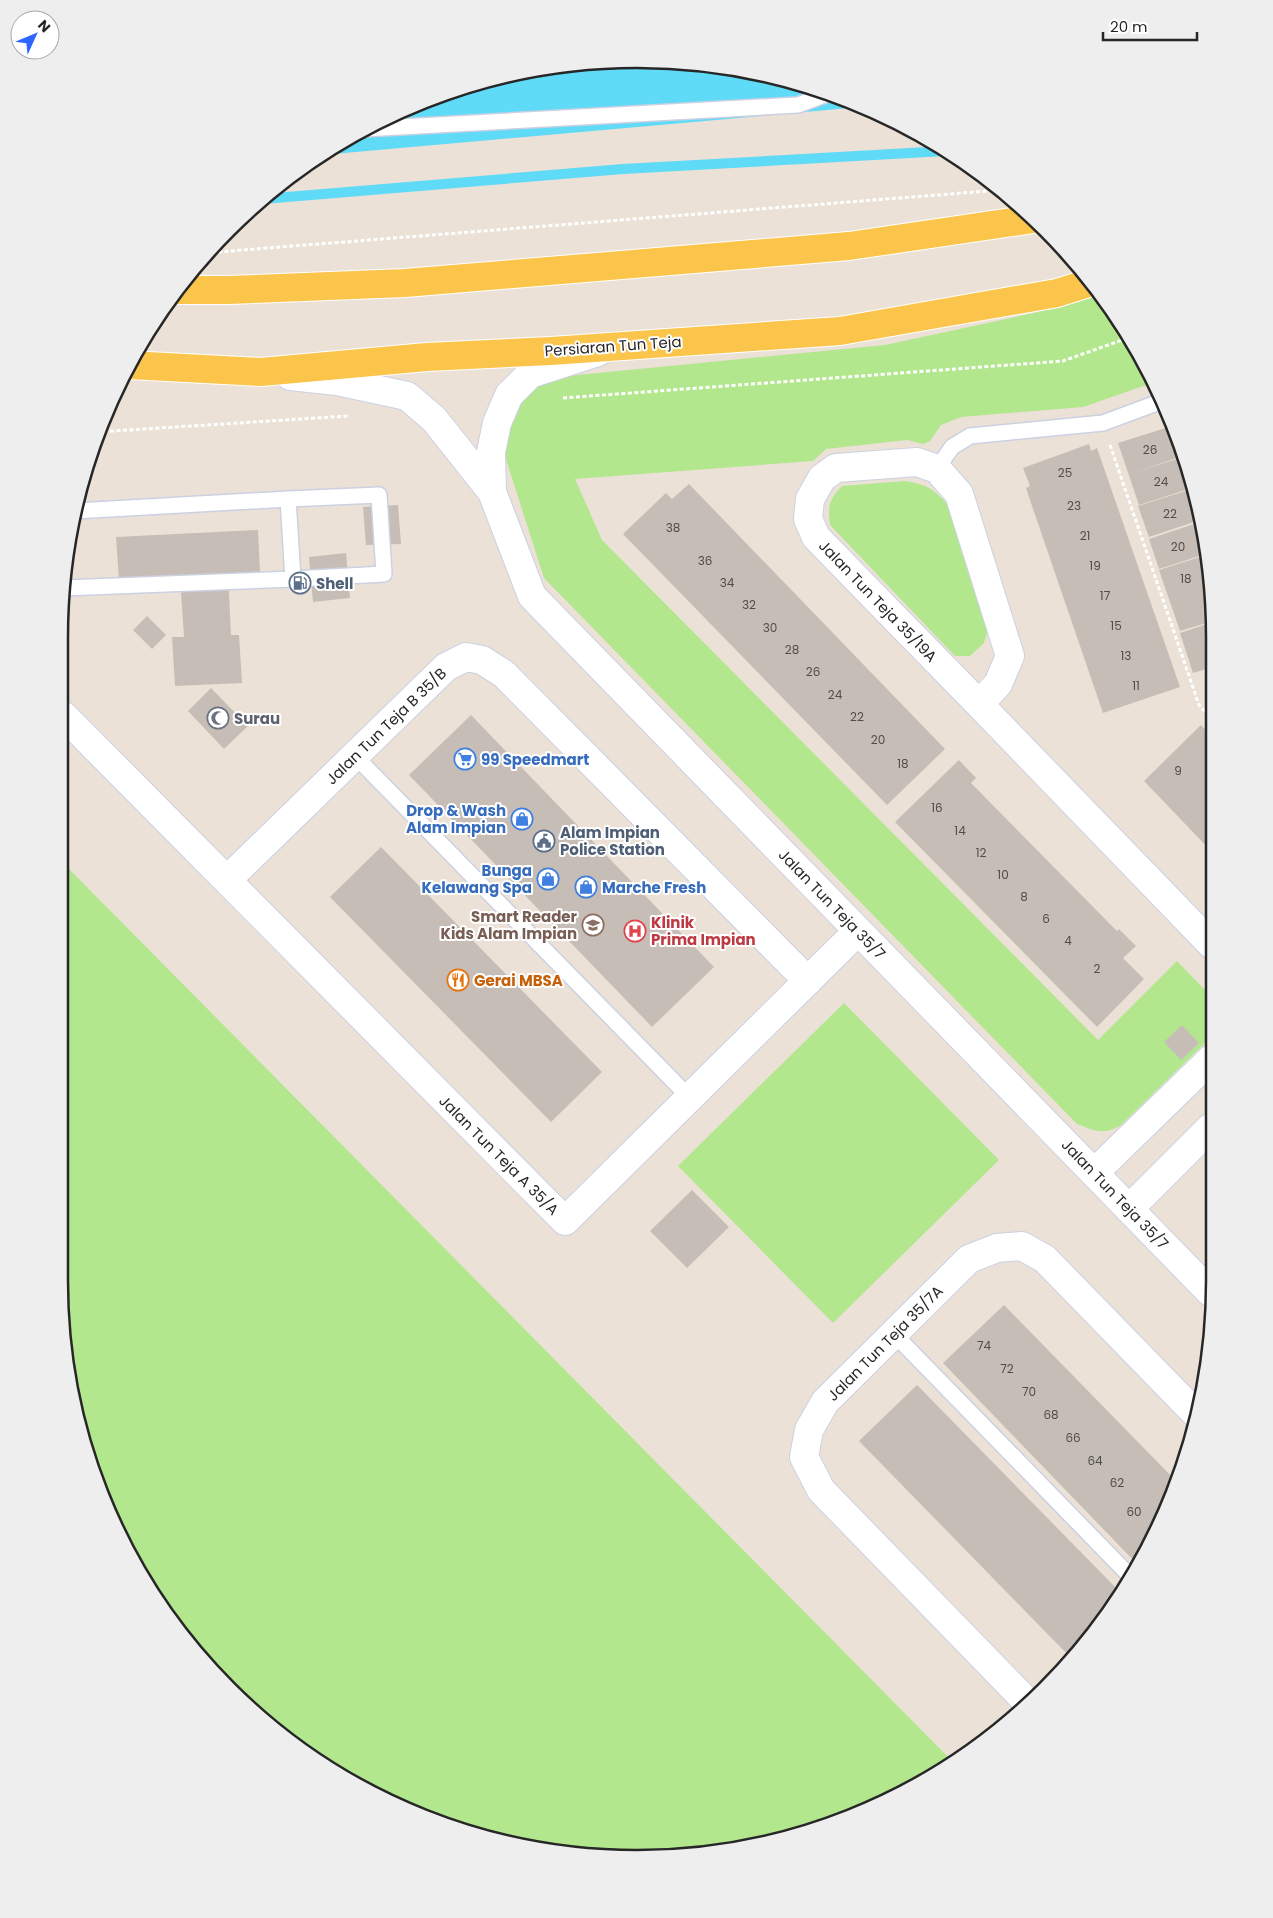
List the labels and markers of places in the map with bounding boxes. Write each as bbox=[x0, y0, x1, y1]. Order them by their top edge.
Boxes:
fuel station icon: Shell bbox=[288, 571, 312, 595]
place label: Shell bbox=[316, 573, 353, 594]
mosque icon: Surau bbox=[206, 706, 230, 730]
place label: Surau bbox=[234, 708, 280, 729]
supermarket icon: 99 Speedmart bbox=[453, 747, 477, 771]
place label: 99 Speedmart bbox=[481, 749, 589, 770]
place label: Drop & Wash Alam Impian bbox=[406, 800, 506, 838]
shop icon: Drop & Wash Alam Impian bbox=[510, 807, 534, 831]
place label: Alam Impian Police Station bbox=[560, 822, 665, 860]
public building icon: Alam Impian Police Station bbox=[532, 829, 556, 853]
place label: Bunga Kelawang Spa bbox=[421, 860, 532, 898]
shop icon: Bunga Kelawang Spa bbox=[536, 867, 560, 891]
shop icon: Marche Fresh bbox=[574, 875, 598, 899]
place label: Marche Fresh bbox=[602, 877, 706, 898]
place label: Smart Reader Kids Alam Impian bbox=[440, 906, 578, 944]
place label: Klinik Prima Impian bbox=[651, 912, 756, 950]
school or university icon: Smart Reader Kids Alam Impian bbox=[581, 913, 605, 937]
hospital icon: Klinik Prima Impian bbox=[623, 919, 647, 943]
restaurant icon: Gerai MBSA bbox=[446, 968, 470, 992]
place label: Gerai MBSA bbox=[474, 970, 563, 991]

